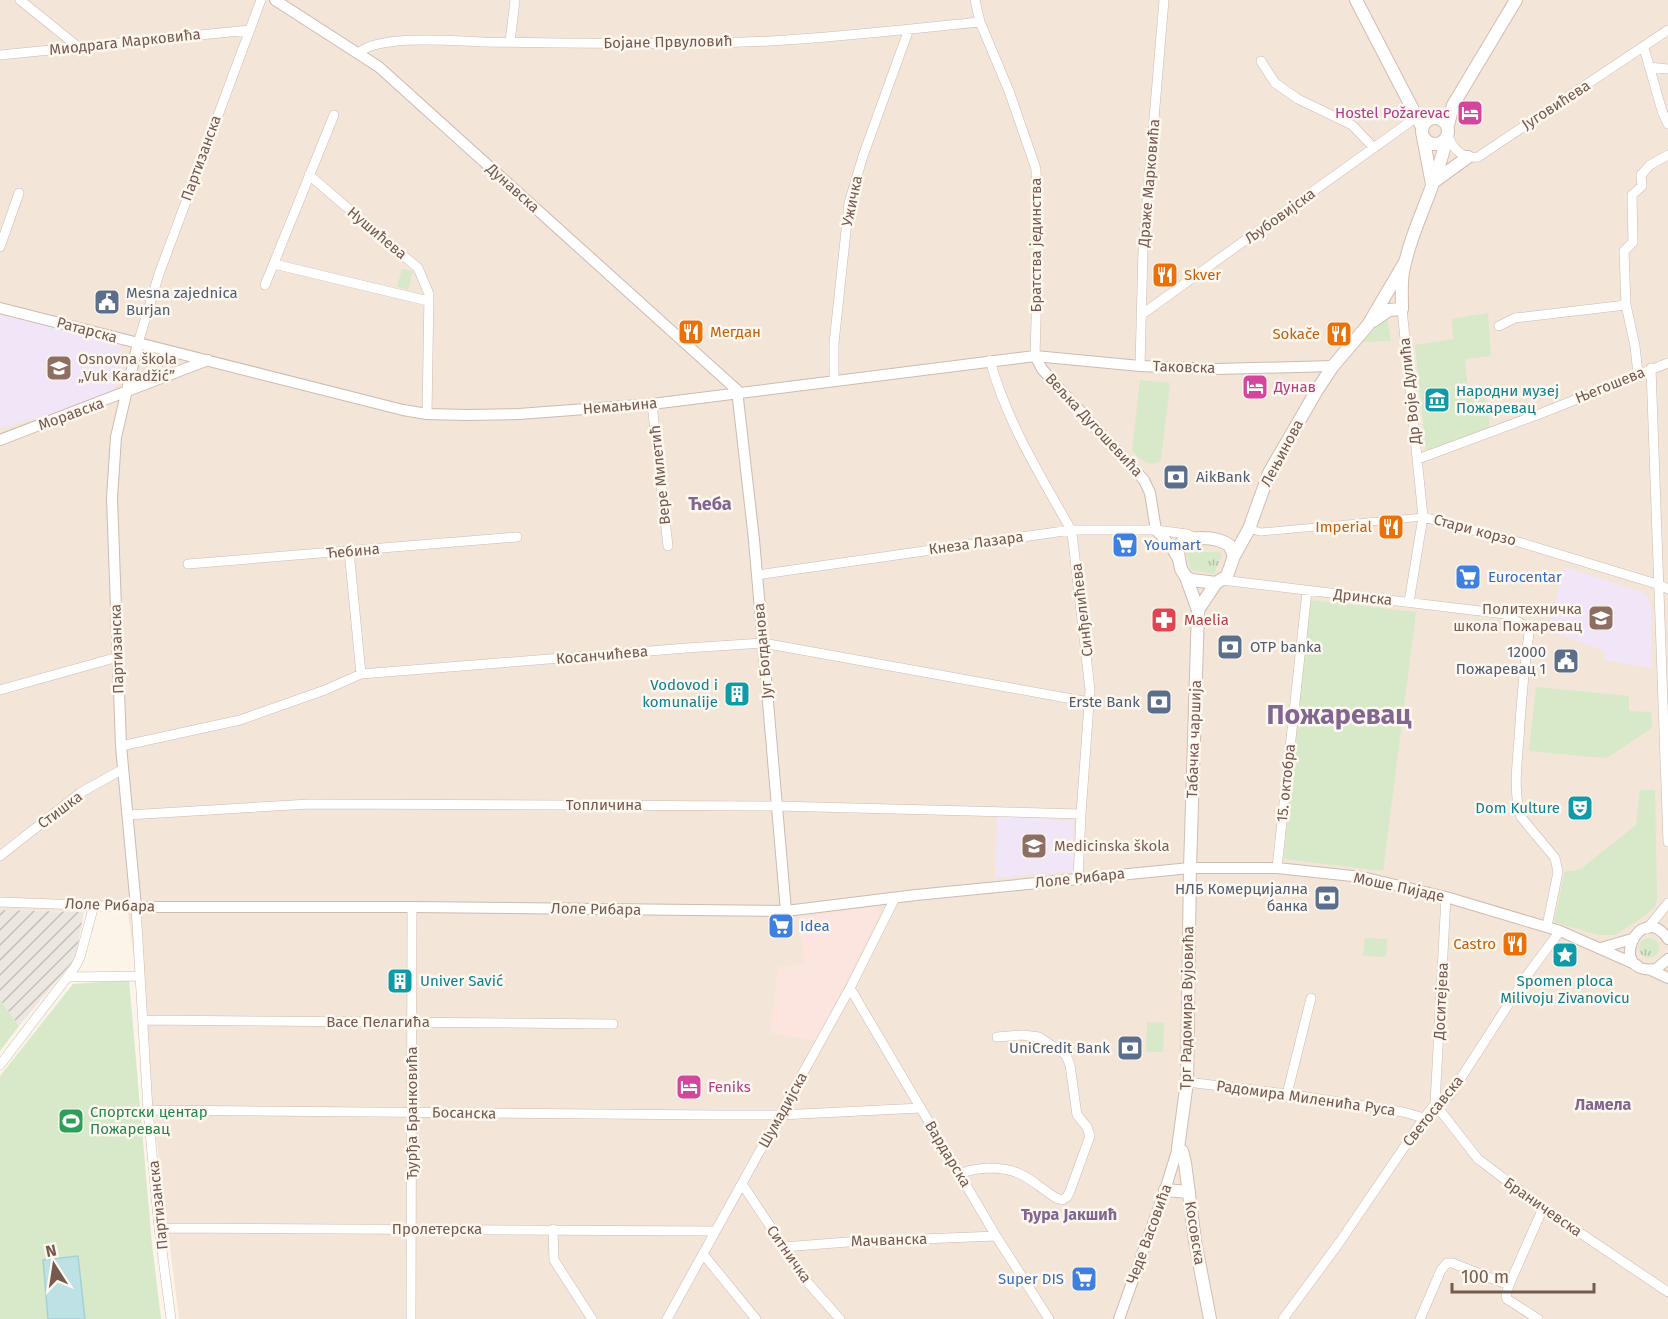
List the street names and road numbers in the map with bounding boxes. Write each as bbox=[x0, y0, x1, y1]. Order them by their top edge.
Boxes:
street label: Миодрага Марковића bbox=[48, 25, 202, 59]
street label: Бојане Првуловић bbox=[603, 32, 733, 52]
street label: Југовићева bbox=[1518, 76, 1594, 134]
street label: Партизанска bbox=[177, 113, 225, 203]
street label: Драже Марковића bbox=[1134, 118, 1164, 249]
street label: Дунавска bbox=[482, 159, 543, 216]
street label: Ужичка bbox=[838, 174, 866, 228]
street label: Братства јединства bbox=[1027, 178, 1045, 312]
street label: Љубовијска bbox=[1241, 184, 1319, 248]
street label: Нушићева bbox=[344, 203, 410, 263]
street label: Ратарска bbox=[55, 313, 119, 347]
street label: Др Воје Дулића bbox=[1395, 337, 1425, 446]
street label: Таковска bbox=[1152, 357, 1216, 377]
street label: Његошева bbox=[1572, 363, 1648, 407]
street label: Вељка Дугошевића bbox=[1041, 370, 1147, 480]
street label: Моравска bbox=[36, 394, 106, 434]
street label: Немањина bbox=[582, 394, 658, 418]
street label: Лењинова bbox=[1257, 416, 1307, 490]
street label: Вере Милетић bbox=[646, 424, 674, 526]
street label: Стари корзо bbox=[1432, 510, 1518, 550]
street label: Кнеза Лазара bbox=[927, 527, 1025, 559]
street label: Ћебина bbox=[325, 540, 381, 562]
street label: Синђелићева bbox=[1067, 562, 1097, 658]
street label: Дринска bbox=[1332, 585, 1393, 609]
street label: Југ Богданова bbox=[750, 602, 776, 700]
street label: Партизанска bbox=[106, 604, 128, 694]
street label: Косанчићева bbox=[555, 642, 649, 668]
street label: Табачка чаршија bbox=[1183, 679, 1205, 799]
street label: 15. октобра bbox=[1273, 743, 1299, 823]
street label: Стишка bbox=[34, 787, 86, 833]
street label: Топличина bbox=[566, 796, 642, 814]
street label: Лоле Рибара bbox=[1034, 864, 1126, 892]
street label: Моше Пијаде bbox=[1352, 869, 1446, 905]
street label: Лоле Рибара bbox=[65, 894, 155, 916]
street label: Лоле Рибара bbox=[551, 899, 641, 919]
street label: Трг Радомира Вујовића bbox=[1177, 926, 1197, 1090]
street label: Доситејева bbox=[1430, 962, 1452, 1041]
street label: Васе Пелагића bbox=[326, 1013, 430, 1031]
street label: Ђурђа Бранковића bbox=[403, 1046, 421, 1180]
street label: Шумадијска bbox=[755, 1069, 811, 1151]
street label: Светосавска bbox=[1399, 1072, 1467, 1150]
street label: Радомира Миленића Руса bbox=[1215, 1077, 1397, 1119]
street label: Босанска bbox=[432, 1103, 496, 1123]
street label: Вардарска bbox=[921, 1117, 975, 1191]
street label: Партизанска bbox=[144, 1159, 172, 1251]
street label: Браничевска bbox=[1500, 1173, 1586, 1241]
street label: Чеде Васовића bbox=[1123, 1182, 1175, 1286]
street label: Косовска bbox=[1181, 1200, 1209, 1266]
street label: Пролетерска bbox=[392, 1220, 482, 1238]
street label: Ситничка bbox=[763, 1222, 815, 1286]
street label: Мачванска bbox=[851, 1230, 927, 1250]

